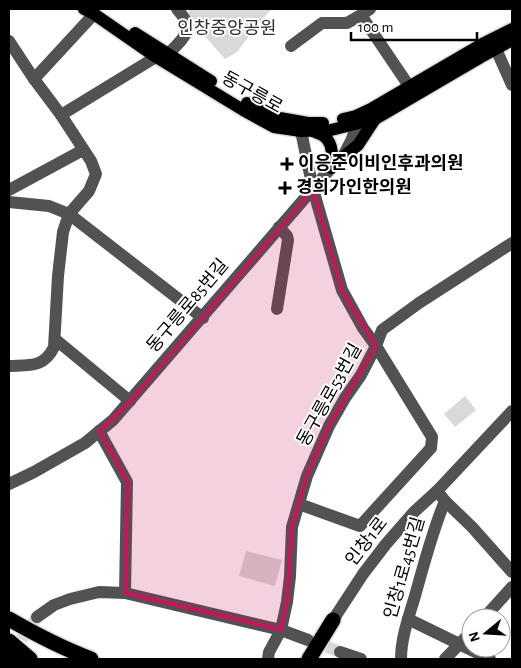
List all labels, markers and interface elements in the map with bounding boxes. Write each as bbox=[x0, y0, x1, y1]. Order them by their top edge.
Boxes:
scale bar bbox=[351, 10, 477, 42]
park label: 인창중앙공원 bbox=[177, 18, 277, 38]
text: 100 m bbox=[358, 20, 393, 35]
street label: 동구릉로 bbox=[219, 68, 286, 117]
place label: 이응준이비인후과의원 bbox=[298, 154, 464, 173]
marker: 이응준이비인후과의원 bbox=[280, 157, 294, 171]
place label: 경희가인한의원 bbox=[296, 177, 412, 197]
marker: 경희가인한의원 bbox=[278, 181, 292, 195]
street label: 동구릉로85번길 bbox=[143, 255, 232, 356]
street label: 동구릉로53번길 bbox=[294, 340, 366, 449]
street label: 인창1로 bbox=[342, 514, 391, 570]
street label: 인창1로45번길 bbox=[381, 515, 428, 621]
north arrow bbox=[461, 608, 511, 658]
text: N bbox=[466, 630, 483, 644]

